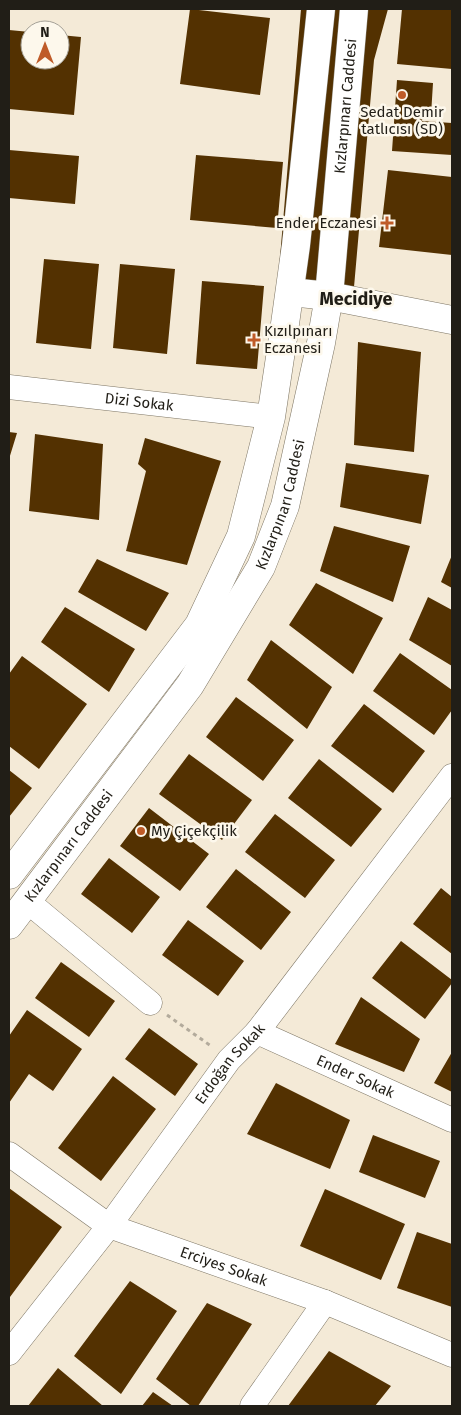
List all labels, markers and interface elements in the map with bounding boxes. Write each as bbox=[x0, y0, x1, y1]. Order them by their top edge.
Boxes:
north arrow bbox=[20, 20, 70, 70]
text: N bbox=[40, 24, 50, 41]
street label: Kızlarpınarı Caddesi bbox=[331, 38, 360, 175]
marker: Sedat Demir tatlıcısı (SD) bbox=[396, 89, 408, 101]
place label: Sedat Demir tatlıcısı (SD) bbox=[360, 103, 444, 138]
place label: Ender Eczanesi bbox=[276, 214, 377, 232]
marker: Ender Eczanesi bbox=[381, 217, 393, 229]
district label: Mecidiye bbox=[320, 288, 392, 310]
place label: Kızılpınarı Eczanesi bbox=[264, 322, 332, 357]
marker: Kızılpınarı Eczanesi bbox=[248, 334, 260, 346]
street label: Dizi Sokak bbox=[104, 389, 175, 415]
street label: Kızlarpınarı Caddesi bbox=[252, 438, 308, 572]
street label: Kızlarpınarı Caddesi bbox=[21, 786, 117, 906]
place label: My Çiçekçilik bbox=[151, 822, 237, 840]
marker: My Çiçekçilik bbox=[135, 825, 147, 837]
street label: Erdoğan Sokak bbox=[191, 1020, 269, 1108]
street label: Ender Sokak bbox=[313, 1051, 398, 1102]
street label: Erciyes Sokak bbox=[178, 1243, 270, 1290]

